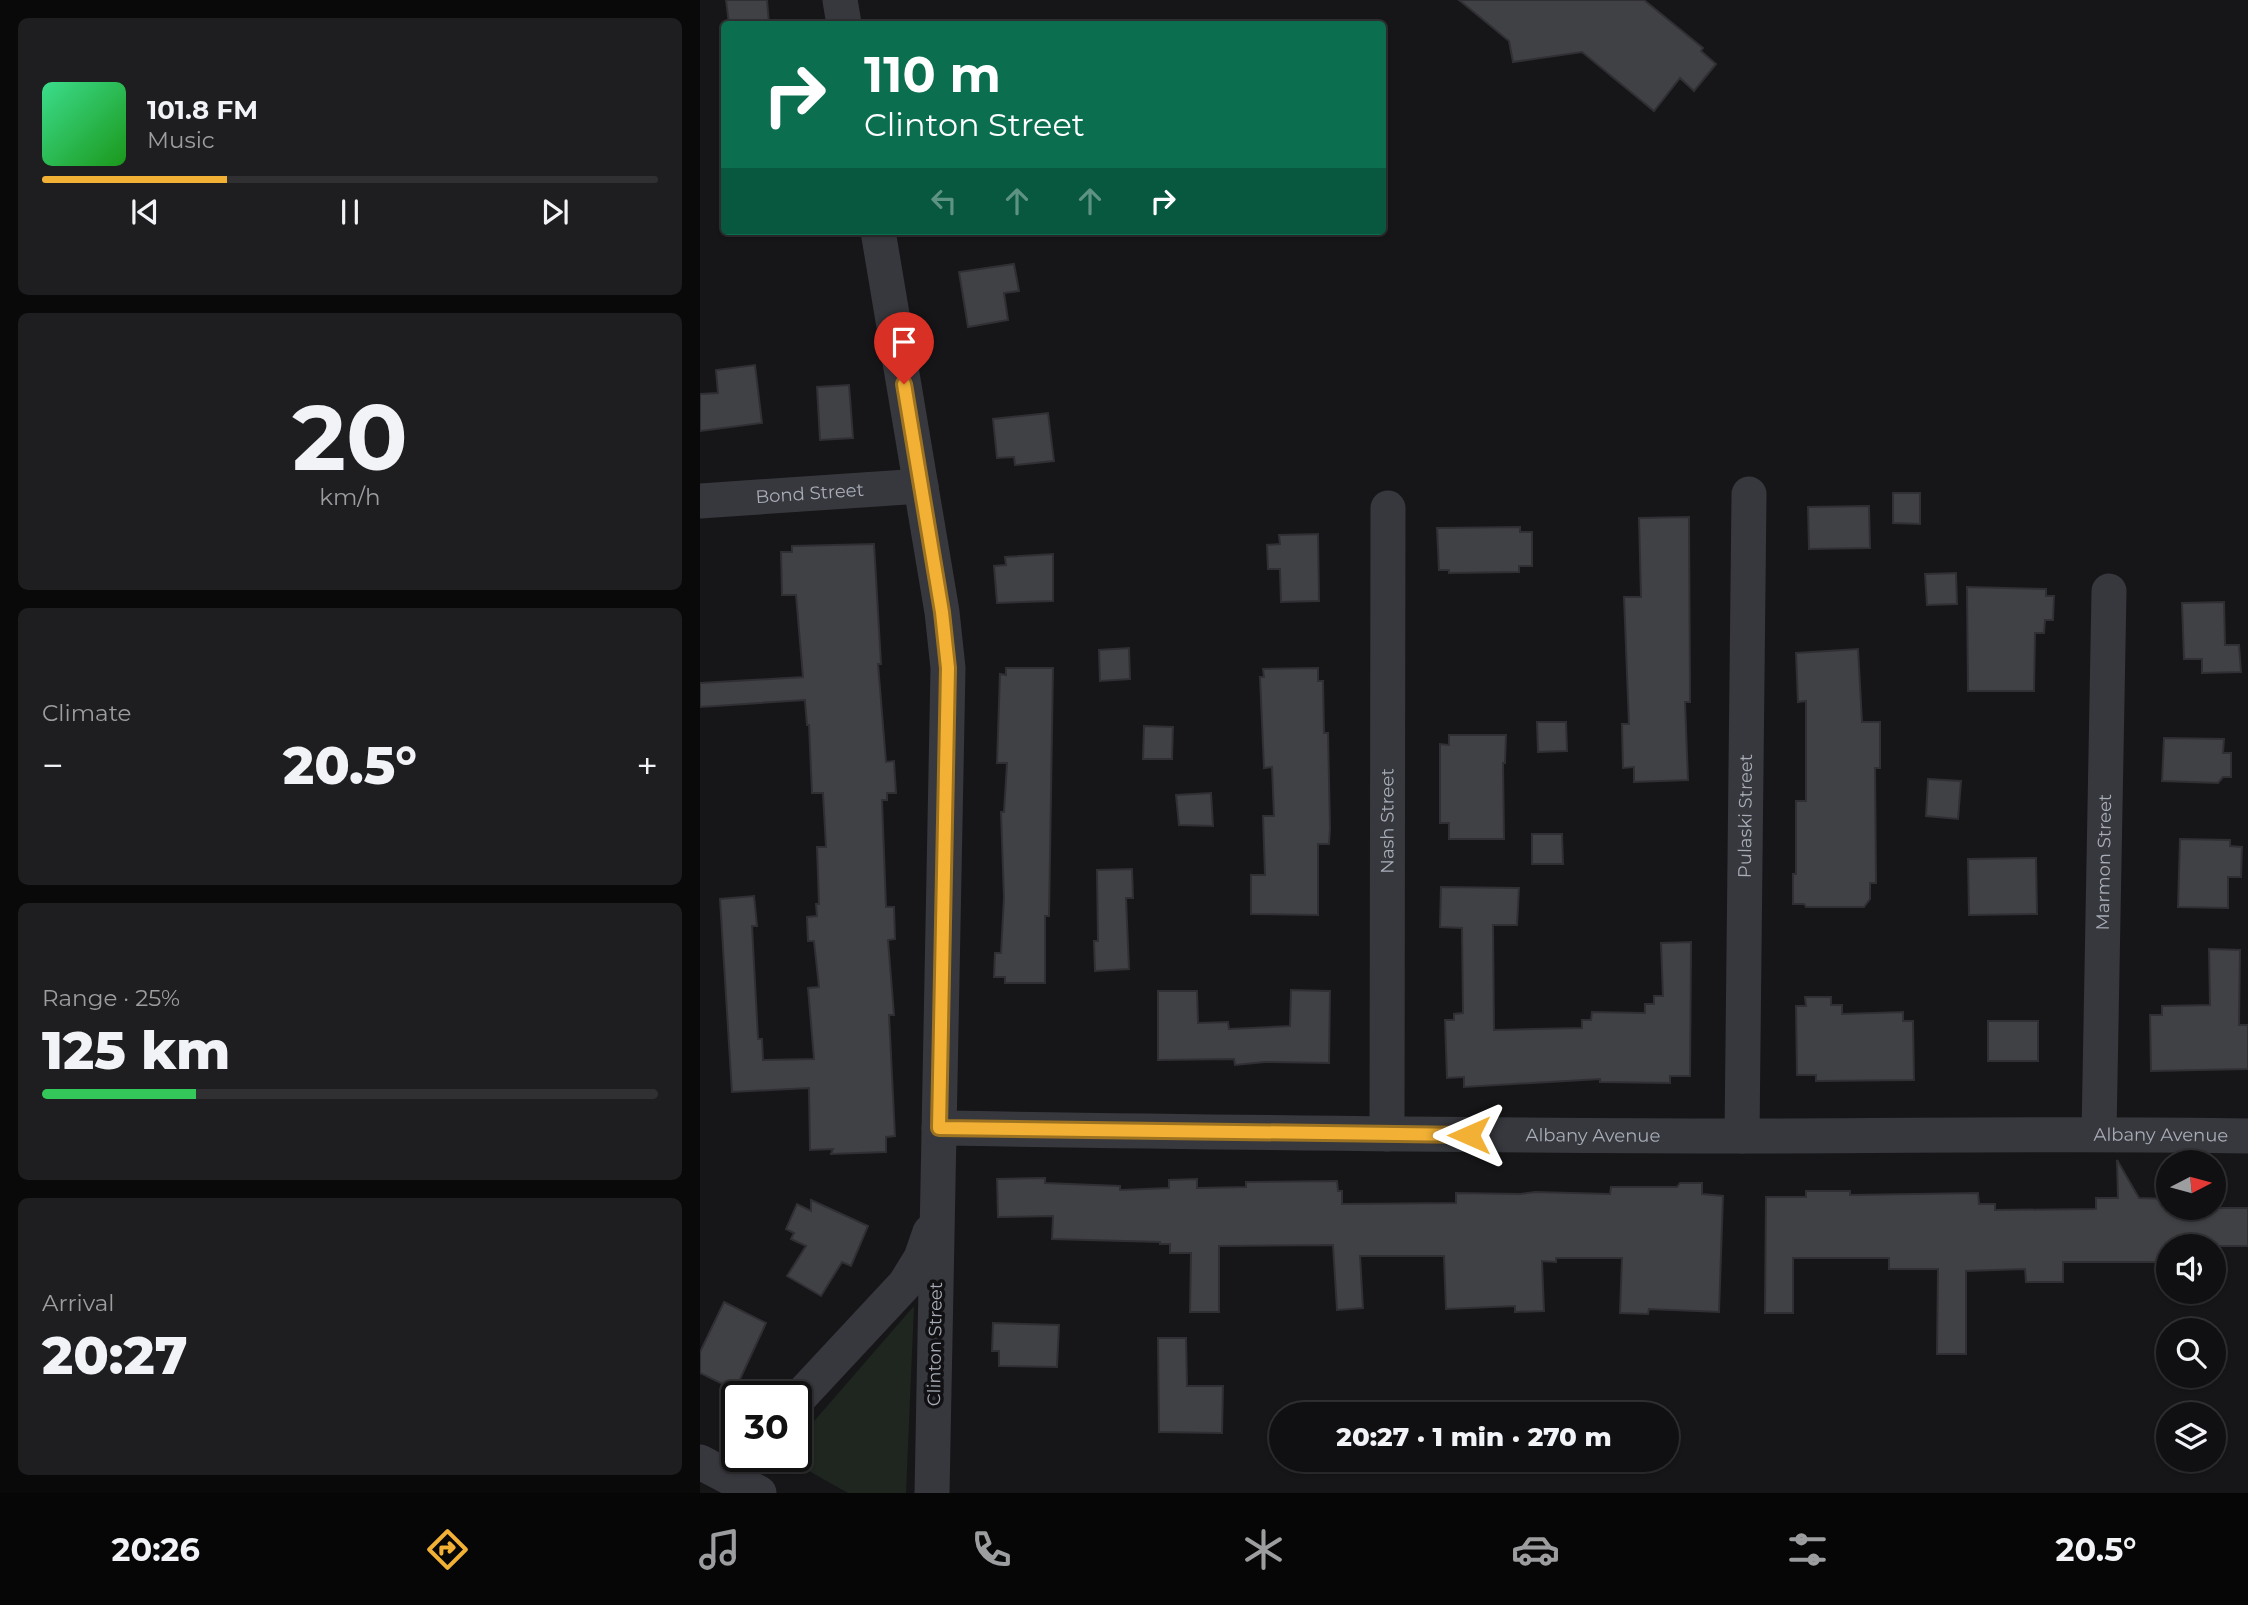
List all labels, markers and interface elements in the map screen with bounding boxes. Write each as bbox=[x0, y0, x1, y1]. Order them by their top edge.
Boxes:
text: 110 m bbox=[864, 45, 1001, 104]
icon: right bbox=[749, 49, 840, 140]
text: 101.8 FM bbox=[147, 94, 258, 126]
text: Clinton Street bbox=[864, 105, 1085, 144]
text: Music bbox=[147, 126, 215, 154]
icon: left bbox=[925, 182, 963, 220]
icon: ahead bbox=[998, 182, 1036, 220]
icon: ahead bbox=[1071, 182, 1109, 220]
icon: right bbox=[1144, 182, 1182, 220]
icon: previous bbox=[126, 193, 164, 231]
icon: pause bbox=[331, 193, 369, 231]
icon: next bbox=[536, 193, 574, 231]
pin bbox=[874, 312, 934, 384]
icon: arrive bbox=[885, 323, 923, 361]
text: 20 bbox=[292, 382, 408, 493]
street label: Bond Street bbox=[755, 479, 865, 508]
text: km/h bbox=[319, 483, 381, 511]
text: Climate bbox=[42, 699, 131, 727]
text: 20.5° bbox=[283, 734, 417, 797]
text: − bbox=[42, 742, 64, 789]
text: + bbox=[636, 742, 658, 789]
street label: Pulaski Street bbox=[1734, 754, 1757, 878]
street label: Nash Street bbox=[1376, 768, 1399, 874]
street label: Marmon Street bbox=[2092, 794, 2116, 931]
text: Range · 25% bbox=[42, 984, 180, 1012]
text: 125 km bbox=[42, 1019, 230, 1082]
position arrow bbox=[1432, 1098, 1506, 1172]
street label: Albany Avenue bbox=[1525, 1124, 1660, 1147]
street label: Albany Avenue bbox=[2094, 1124, 2229, 1147]
north arrow bbox=[2156, 1150, 2226, 1220]
map controls bbox=[2156, 1150, 2226, 1472]
button: sound bbox=[2156, 1234, 2226, 1304]
street label: Clinton Street bbox=[923, 1282, 947, 1406]
text: Arrival bbox=[42, 1289, 115, 1317]
button: search bbox=[2156, 1318, 2226, 1388]
text: 20:27 bbox=[42, 1324, 188, 1387]
speed limit sign: 30 bbox=[721, 1381, 812, 1472]
button: layers bbox=[2156, 1402, 2226, 1472]
text: 20:27 · 1 min · 270 m bbox=[1336, 1421, 1612, 1453]
icon: directions bbox=[423, 1525, 472, 1574]
icon: music bbox=[695, 1525, 744, 1574]
icon: phone bbox=[967, 1525, 1016, 1574]
icon: climate bbox=[1239, 1525, 1288, 1574]
icon: car bbox=[1511, 1525, 1560, 1574]
icon: filters bbox=[1783, 1525, 1832, 1574]
text: 20:26 bbox=[112, 1530, 200, 1569]
text: 20.5° bbox=[2056, 1530, 2136, 1569]

